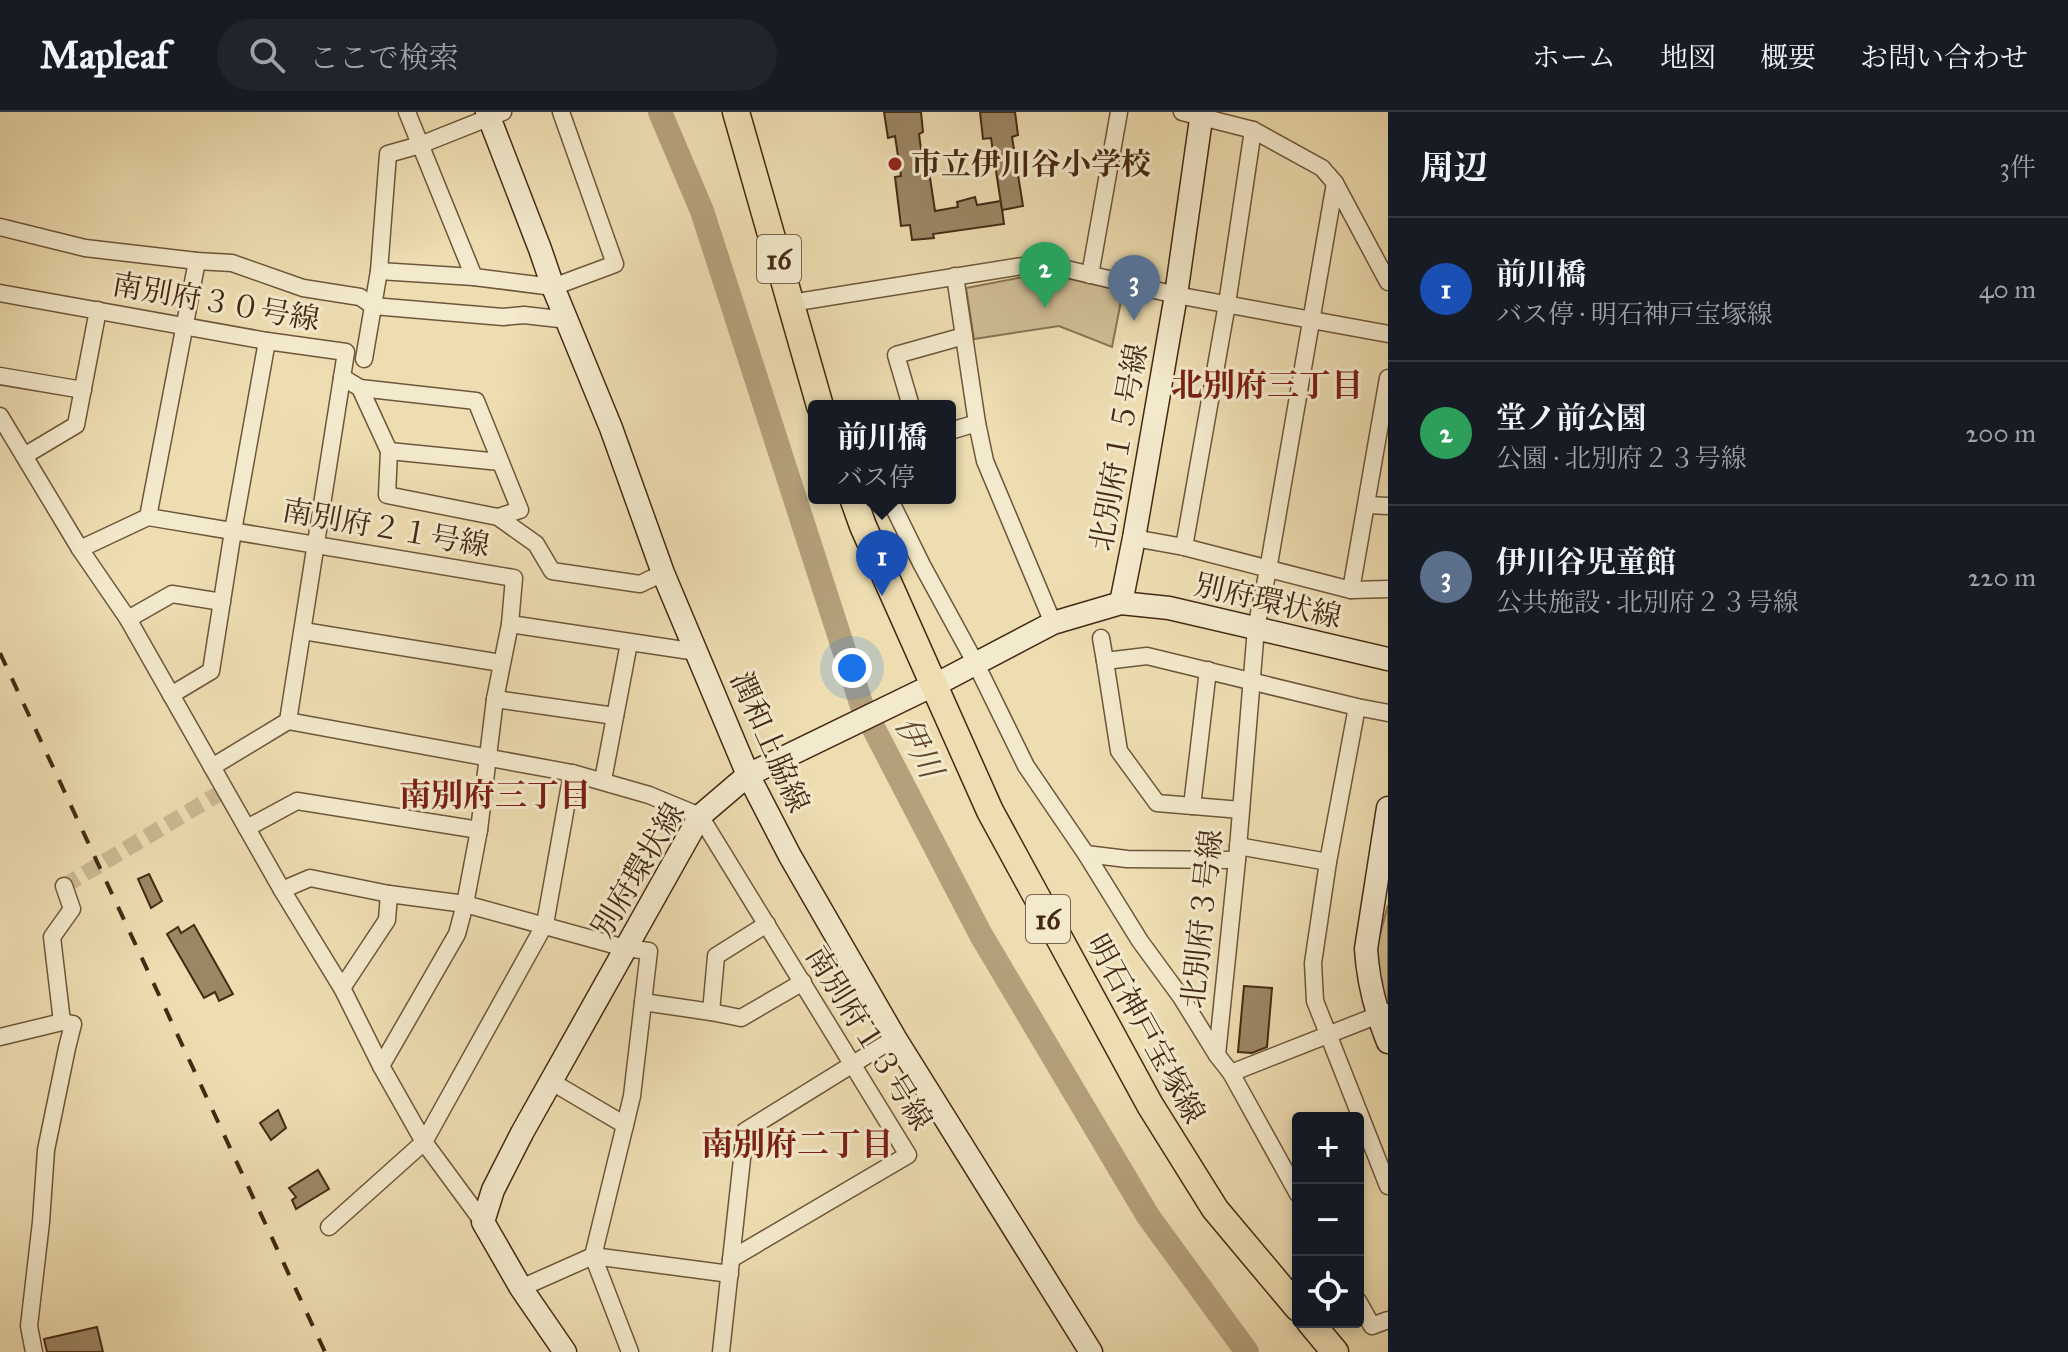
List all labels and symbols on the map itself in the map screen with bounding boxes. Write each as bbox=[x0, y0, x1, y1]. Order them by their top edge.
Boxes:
place label: 市立伊川谷小学校 bbox=[911, 146, 1151, 182]
marker: 市立伊川谷小学校 bbox=[886, 155, 904, 173]
road number: 16 bbox=[757, 235, 801, 283]
pin: 2 bbox=[1019, 242, 1071, 308]
pin: 3 bbox=[1108, 255, 1160, 321]
street label: 南別府３０号線 bbox=[109, 266, 323, 338]
street label: 北別府１５号線 bbox=[1083, 340, 1155, 554]
district label: 北別府三丁目 bbox=[1171, 366, 1363, 405]
street label: 南別府２１号線 bbox=[279, 492, 493, 564]
pin: 1 bbox=[856, 530, 908, 596]
street label: 別府環状線 bbox=[1191, 567, 1345, 635]
your location bbox=[832, 648, 872, 688]
street label: 潤和上脇線 bbox=[723, 666, 817, 818]
water label: 伊川 bbox=[887, 710, 952, 787]
district label: 南別府三丁目 bbox=[399, 776, 591, 815]
street label: 別府環状線 bbox=[584, 796, 692, 944]
street label: 北別府３号線 bbox=[1175, 828, 1229, 1010]
road number: 16 bbox=[1026, 895, 1070, 943]
street label: 明石神戸宝塚線 bbox=[1079, 928, 1213, 1130]
street label: 南別府１３号線 bbox=[798, 939, 940, 1137]
district label: 南別府二丁目 bbox=[701, 1125, 893, 1164]

